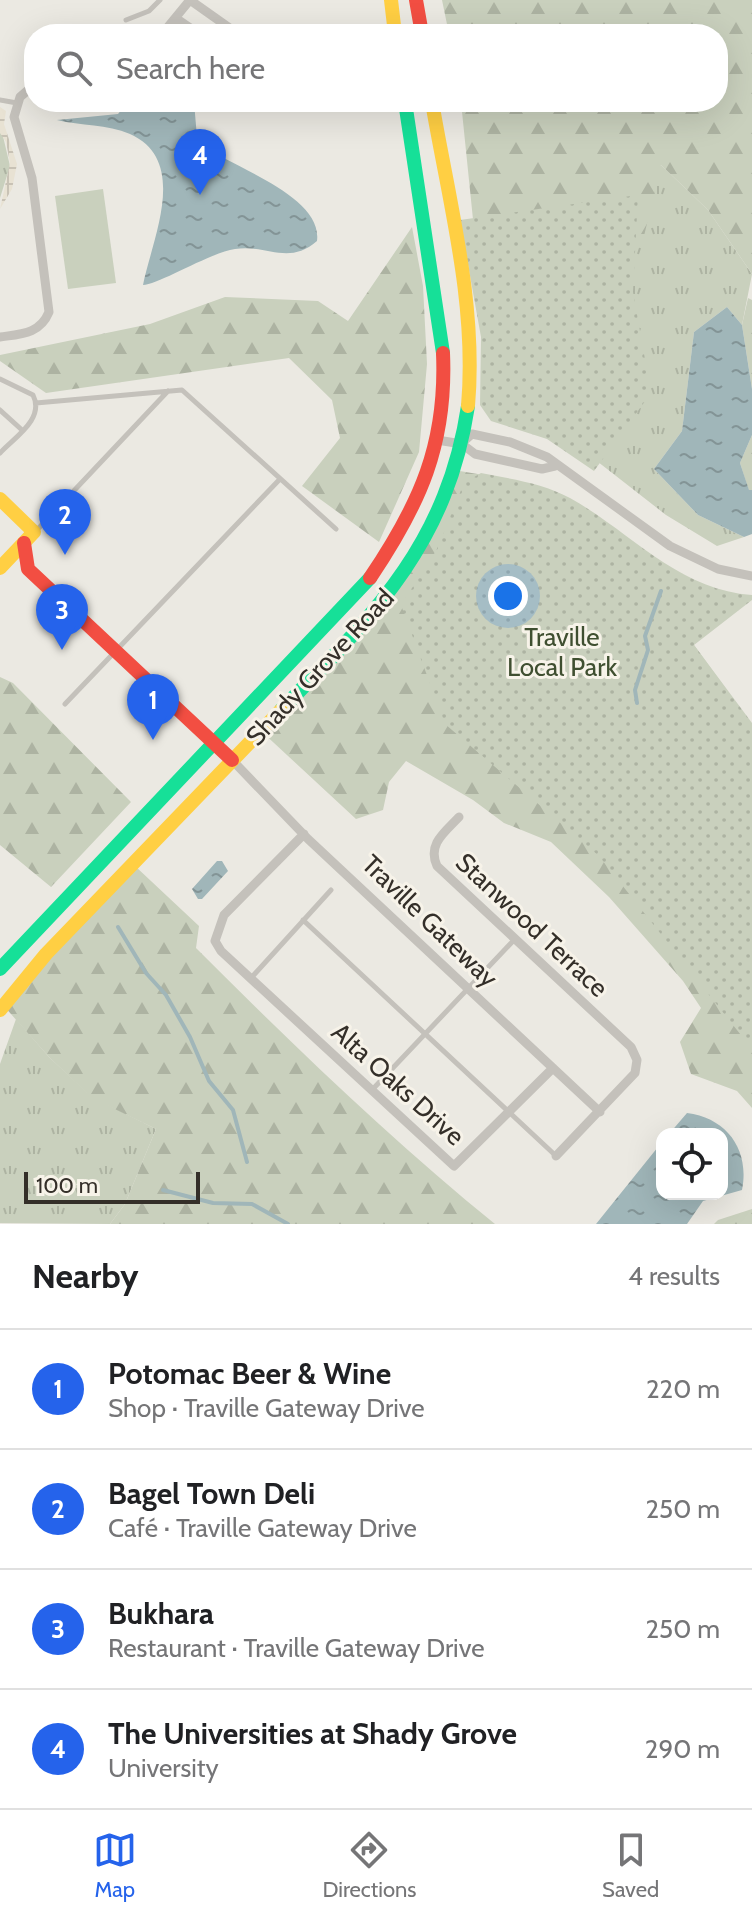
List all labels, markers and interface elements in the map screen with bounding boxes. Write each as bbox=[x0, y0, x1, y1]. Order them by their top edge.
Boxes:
search box bbox=[24, 24, 728, 112]
icon: search bbox=[52, 46, 96, 90]
text: Search here bbox=[116, 50, 265, 87]
pin: 4 bbox=[174, 129, 226, 195]
pin: 2 bbox=[39, 489, 91, 555]
your location bbox=[488, 576, 528, 616]
street label: Shady Grove Road bbox=[239, 582, 401, 752]
pin: 3 bbox=[36, 584, 88, 650]
park label: Traville Local Park bbox=[507, 621, 617, 683]
pin: 1 bbox=[127, 674, 179, 740]
street label: Stanwood Terrace bbox=[449, 846, 615, 1004]
street label: Traville Gateway bbox=[355, 848, 505, 994]
street label: Alta Oaks Drive bbox=[325, 1016, 471, 1152]
map controls bbox=[656, 1128, 728, 1200]
button: locate bbox=[656, 1128, 728, 1200]
scale bar bbox=[24, 1168, 200, 1204]
text: 100 m bbox=[36, 1172, 98, 1199]
text: Nearby bbox=[32, 1255, 139, 1297]
text: 4 results bbox=[628, 1260, 720, 1292]
text: Potomac Beer & Wine bbox=[108, 1355, 391, 1392]
text: 1 bbox=[53, 1373, 63, 1405]
text: 220 m bbox=[646, 1373, 720, 1405]
text: Shop · Traville Gateway Drive bbox=[108, 1392, 425, 1424]
text: Bagel Town Deli bbox=[108, 1475, 315, 1512]
text: 2 bbox=[51, 1493, 65, 1525]
text: 250 m bbox=[646, 1493, 720, 1525]
text: Café · Traville Gateway Drive bbox=[108, 1512, 417, 1544]
text: Bukhara bbox=[108, 1595, 214, 1632]
text: 3 bbox=[51, 1613, 65, 1645]
text: 250 m bbox=[646, 1613, 720, 1645]
text: Restaurant · Traville Gateway Drive bbox=[108, 1632, 485, 1664]
text: The Universities at Shady Grove bbox=[108, 1715, 517, 1752]
text: 4 bbox=[50, 1733, 66, 1765]
text: 290 m bbox=[645, 1733, 720, 1765]
text: University bbox=[108, 1752, 219, 1784]
tab: Map bbox=[93, 1828, 137, 1903]
tab: Directions bbox=[322, 1828, 416, 1903]
tab: Saved bbox=[602, 1828, 659, 1903]

